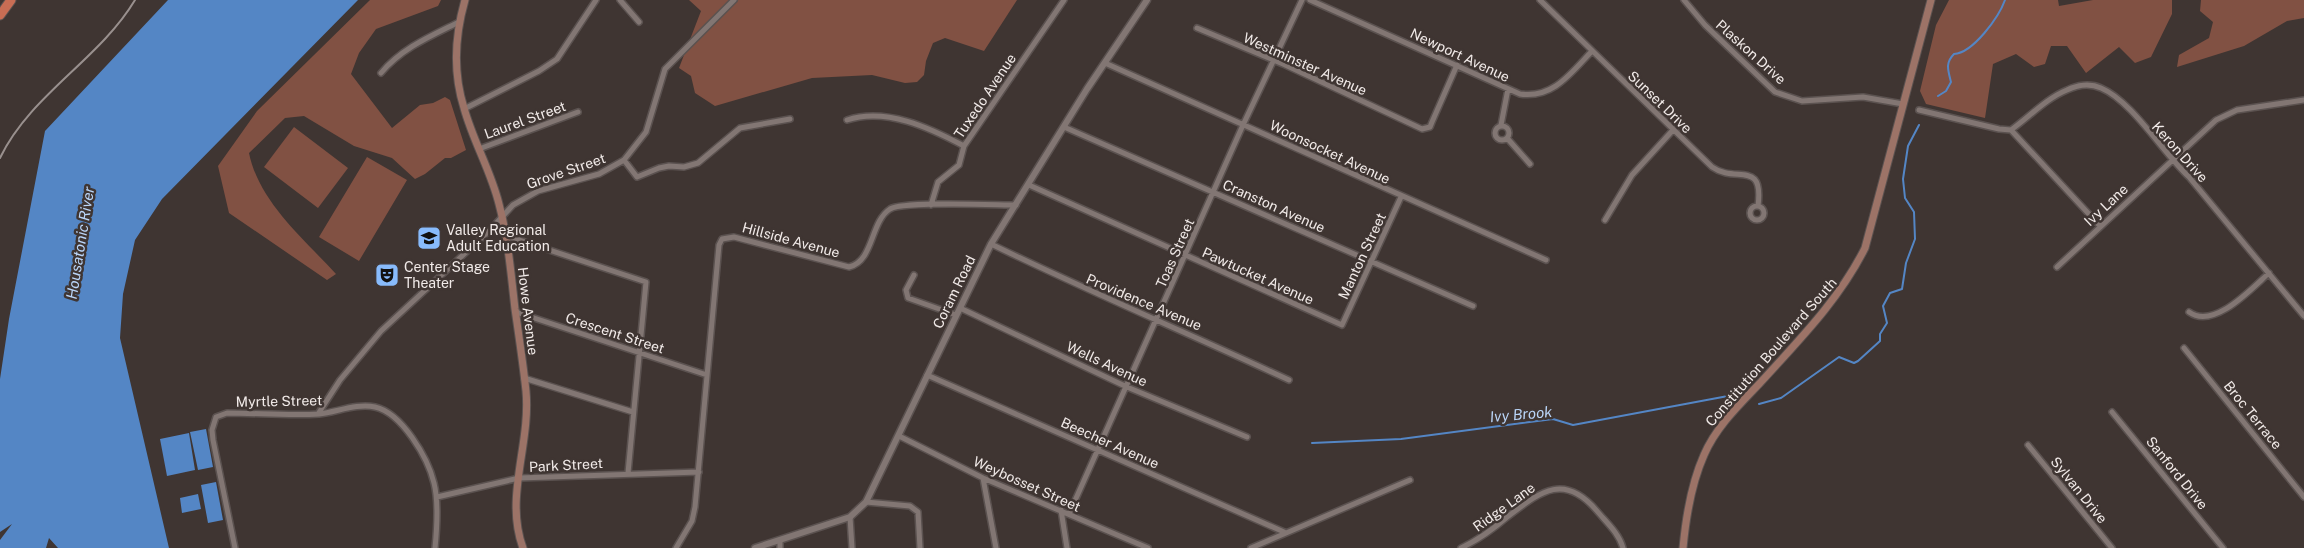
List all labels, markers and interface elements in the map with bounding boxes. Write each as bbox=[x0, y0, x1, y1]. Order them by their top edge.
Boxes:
street label: Plaskon Drive bbox=[1713, 17, 1789, 88]
street label: Newport Avenue bbox=[1408, 25, 1512, 85]
street label: Westminster Avenue bbox=[1241, 29, 1369, 99]
street label: Tuxedo Avenue bbox=[951, 50, 1019, 141]
street label: Sunset Drive bbox=[1625, 68, 1695, 137]
street label: Laurel Street bbox=[482, 98, 568, 142]
street label: Woonsocket Avenue bbox=[1267, 117, 1393, 187]
street label: Keron Drive bbox=[2149, 119, 2211, 185]
street label: Grove Street bbox=[524, 150, 608, 192]
street label: Cranston Avenue bbox=[1220, 176, 1328, 236]
street label: Ivy Lane bbox=[2081, 181, 2131, 229]
water label: Housatonic River bbox=[63, 185, 97, 301]
street label: Manton Street bbox=[1335, 210, 1389, 302]
street label: Toas Street bbox=[1153, 216, 1197, 290]
street label: Hillside Avenue bbox=[740, 219, 842, 261]
place label: Valley Regional Adult Education bbox=[446, 222, 550, 254]
school or university icon: Valley Regional Adult Education bbox=[416, 225, 442, 251]
street label: Pawtucket Avenue bbox=[1200, 244, 1316, 308]
street label: Coram Road bbox=[929, 253, 979, 331]
place label: Center Stage Theater bbox=[404, 259, 490, 291]
theatre icon: Center Stage Theater bbox=[374, 262, 400, 288]
street label: Howe Avenue bbox=[515, 266, 541, 356]
street label: Providence Avenue bbox=[1084, 270, 1204, 334]
street label: Constitution Boulevard South bbox=[1702, 275, 1840, 429]
street label: Crescent Street bbox=[564, 309, 666, 357]
street label: Wells Avenue bbox=[1064, 338, 1150, 390]
street label: Broc Terrace bbox=[2221, 378, 2285, 452]
street label: Myrtle Street bbox=[236, 392, 322, 410]
water label: Ivy Brook bbox=[1489, 403, 1554, 425]
street label: Beecher Avenue bbox=[1058, 414, 1162, 472]
street label: Sanford Drive bbox=[2143, 433, 2211, 513]
street label: Weybosset Street bbox=[971, 453, 1083, 515]
street label: Sylvan Drive bbox=[2047, 454, 2111, 526]
street label: Park Street bbox=[529, 455, 603, 475]
street label: Ridge Lane bbox=[1470, 479, 1538, 535]

